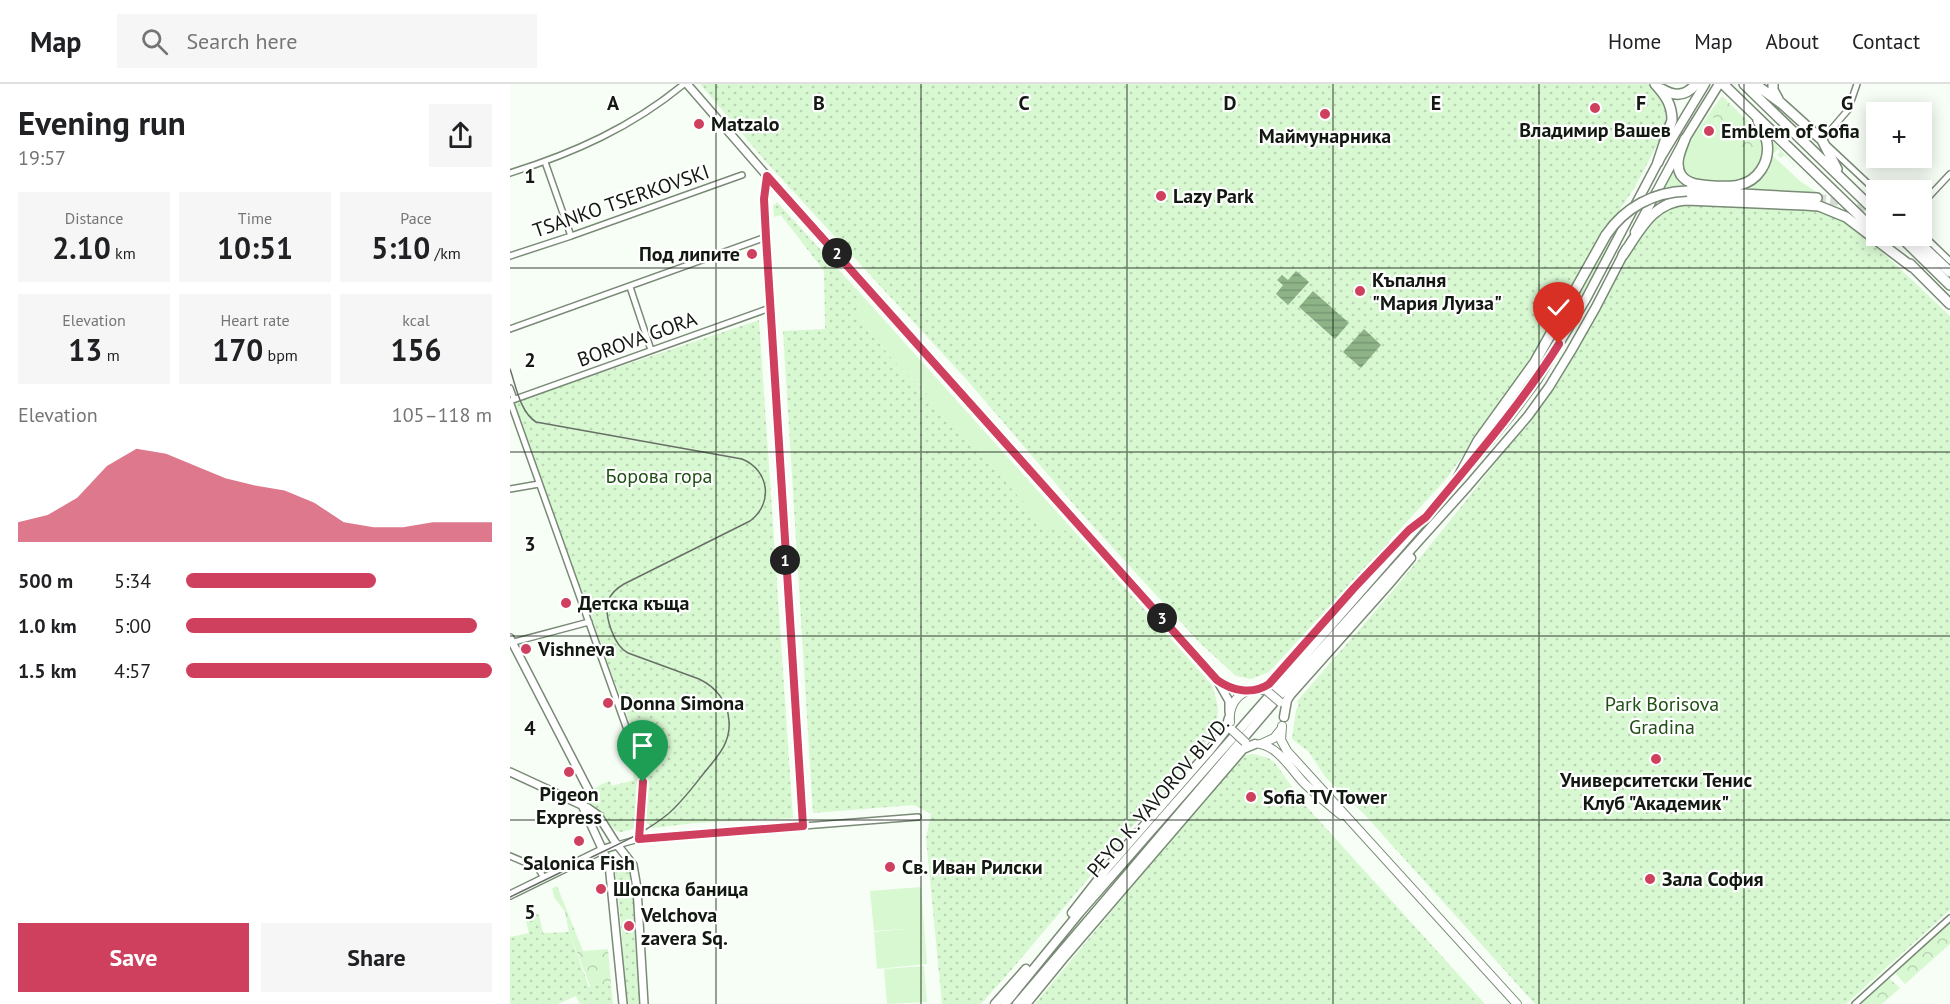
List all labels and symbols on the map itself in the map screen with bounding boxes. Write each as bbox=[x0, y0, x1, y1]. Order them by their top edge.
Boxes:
text: A bbox=[607, 90, 620, 116]
text: B bbox=[813, 90, 825, 116]
text: C bbox=[1018, 90, 1030, 116]
text: D bbox=[1224, 90, 1237, 116]
text: E bbox=[1431, 90, 1441, 116]
text: F bbox=[1636, 90, 1646, 116]
text: G bbox=[1841, 90, 1853, 116]
marker: Владимир Вашев bbox=[1588, 101, 1602, 115]
marker: Маймунарника bbox=[1318, 107, 1332, 121]
place label: Matzalo bbox=[711, 111, 780, 137]
marker: Matzalo bbox=[692, 117, 706, 131]
place label: Владимир Вашев bbox=[1519, 117, 1671, 143]
place label: Emblem of Sofia bbox=[1721, 118, 1860, 144]
place label: Маймунарника bbox=[1259, 123, 1391, 149]
marker: Emblem of Sofia bbox=[1702, 124, 1716, 138]
street label: TSANKO TSERKOVSKI bbox=[529, 159, 713, 243]
text: 1 bbox=[524, 163, 536, 189]
place label: Lazy Park bbox=[1173, 183, 1254, 209]
marker: Lazy Park bbox=[1154, 189, 1168, 203]
pin: 2 bbox=[822, 238, 852, 268]
place label: Под липите bbox=[639, 241, 740, 267]
marker: Под липите bbox=[745, 247, 759, 261]
place label: Къпалня "Мария Луиза" bbox=[1372, 267, 1502, 316]
pin bbox=[1533, 282, 1584, 344]
marker: Къпалня "Мария Луиза" bbox=[1353, 284, 1367, 298]
street label: BOROVA GORA bbox=[574, 305, 701, 373]
text: 2 bbox=[524, 347, 536, 373]
park label: Борова гора bbox=[605, 463, 713, 489]
text: 3 bbox=[524, 531, 536, 557]
pin: 1 bbox=[770, 545, 800, 575]
place label: Детска къща bbox=[578, 590, 689, 616]
marker: Детска къща bbox=[559, 596, 573, 610]
pin: 3 bbox=[1147, 603, 1177, 633]
place label: Vishneva bbox=[537, 636, 615, 662]
marker: Vishneva bbox=[519, 642, 533, 656]
place label: Donna Simona bbox=[620, 690, 744, 716]
park label: Park Borisova Gradina bbox=[1605, 691, 1719, 740]
marker: Donna Simona bbox=[601, 696, 615, 710]
street label: PEYO K. YAVOROV BLVD. bbox=[1081, 711, 1235, 883]
text: 4 bbox=[524, 715, 536, 741]
pin bbox=[617, 720, 668, 782]
marker: Университетски Тенис Клуб "Академик" bbox=[1649, 752, 1663, 766]
marker: Pigeon Express bbox=[562, 765, 576, 779]
place label: Университетски Тенис Клуб "Академик" bbox=[1559, 767, 1752, 816]
place label: Pigeon Express bbox=[536, 781, 602, 830]
place label: Sofia TV Tower bbox=[1263, 784, 1387, 810]
marker: Sofia TV Tower bbox=[1244, 790, 1258, 804]
marker: Salonica Fish bbox=[572, 834, 586, 848]
place label: Salonica Fish bbox=[523, 850, 635, 876]
place label: Св. Иван Рилски bbox=[902, 854, 1043, 880]
marker: Св. Иван Рилски bbox=[883, 860, 897, 874]
place label: Зала София bbox=[1662, 866, 1764, 892]
marker: Зала София bbox=[1643, 872, 1657, 886]
place label: Шопска баница bbox=[613, 876, 748, 902]
marker: Шопска баница bbox=[594, 882, 608, 896]
text: 5 bbox=[524, 899, 536, 925]
place label: Velchova zavera Sq. bbox=[640, 902, 728, 951]
marker: Velchova zavera Sq. bbox=[622, 919, 636, 933]

